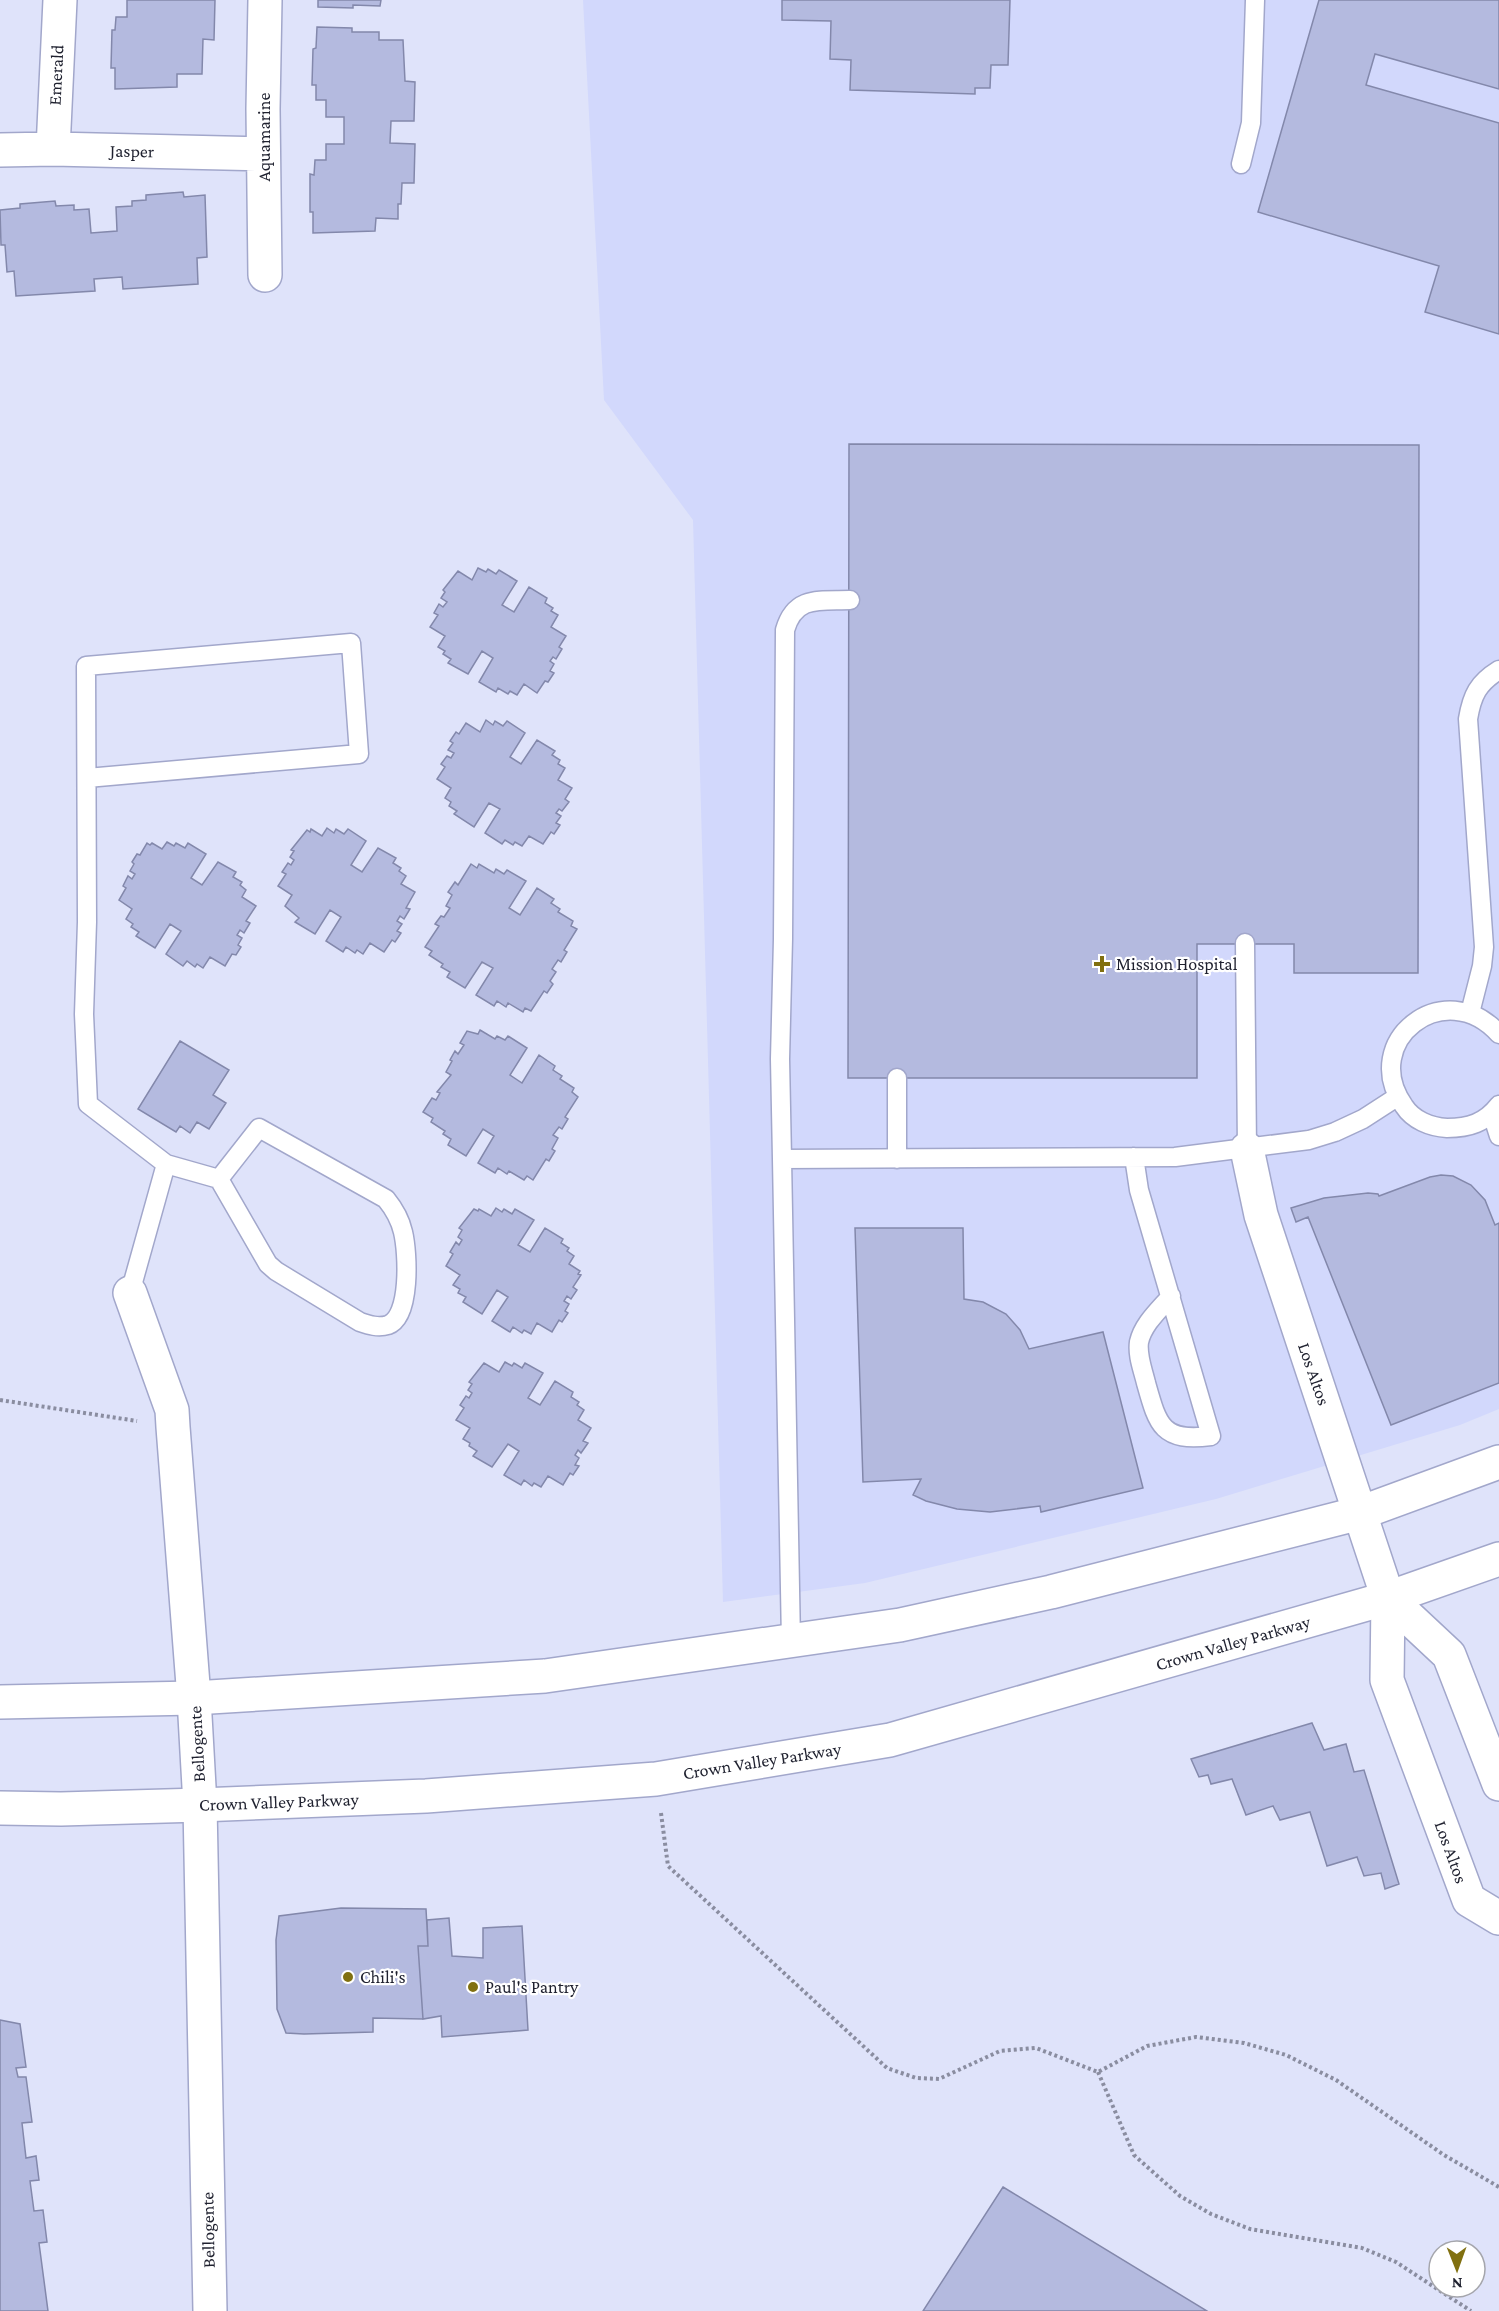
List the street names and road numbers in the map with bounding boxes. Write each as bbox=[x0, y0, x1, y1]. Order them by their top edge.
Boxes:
street label: Emerald bbox=[44, 44, 68, 106]
street label: Aquamarine bbox=[254, 93, 274, 181]
street label: Jasper bbox=[108, 141, 155, 161]
street label: Los Altos bbox=[1294, 1340, 1334, 1408]
street label: Crown Valley Parkway bbox=[1153, 1611, 1313, 1675]
street label: Bellogente bbox=[185, 1705, 209, 1783]
street label: Crown Valley Parkway bbox=[681, 1739, 843, 1783]
street label: Crown Valley Parkway bbox=[199, 1789, 360, 1815]
street label: Los Altos bbox=[1430, 1818, 1472, 1886]
street label: Bellogente bbox=[197, 2192, 219, 2268]

